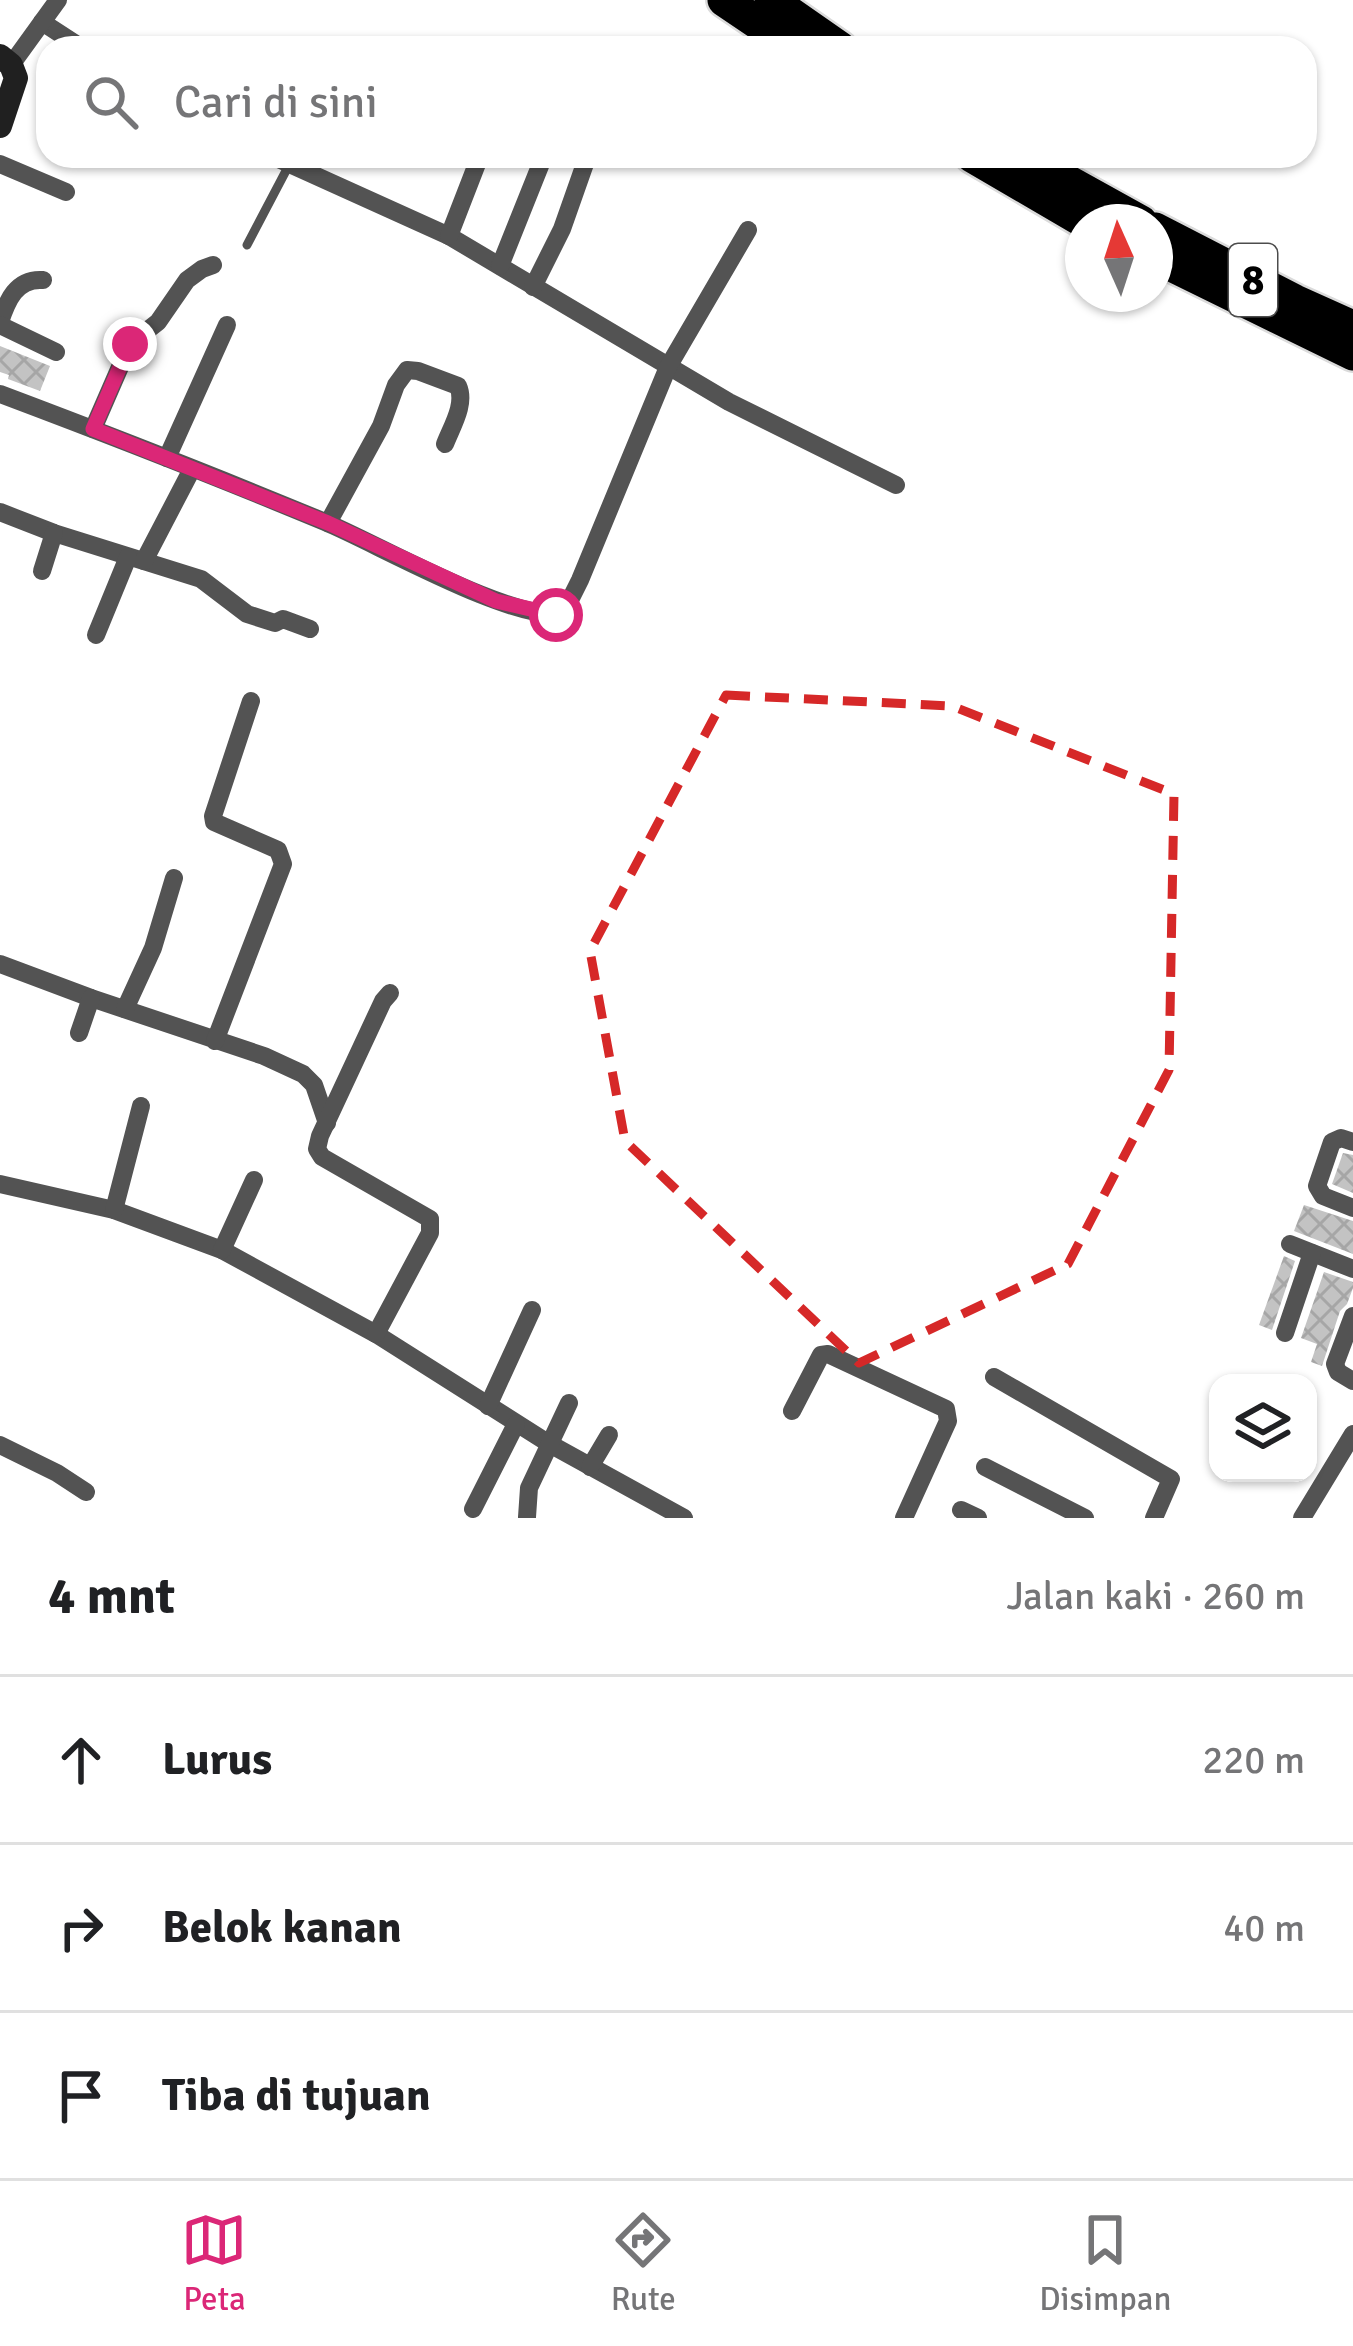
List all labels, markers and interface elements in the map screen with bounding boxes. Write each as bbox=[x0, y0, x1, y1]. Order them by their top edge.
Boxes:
search box bbox=[36, 36, 1317, 168]
icon: search bbox=[78, 69, 144, 135]
text: Cari di sini bbox=[174, 75, 378, 130]
north arrow bbox=[1065, 204, 1173, 312]
road number: 8 bbox=[1229, 244, 1277, 316]
route end bbox=[103, 317, 157, 371]
route start bbox=[529, 588, 583, 642]
map controls bbox=[1209, 1374, 1317, 1482]
button: layers bbox=[1209, 1374, 1317, 1482]
text: 4 mnt bbox=[48, 1565, 175, 1628]
text: Jalan kaki · 260 m bbox=[1007, 1572, 1305, 1620]
icon: ahead bbox=[48, 1727, 114, 1793]
text: Lurus bbox=[162, 1732, 272, 1787]
text: 220 m bbox=[1202, 1736, 1305, 1784]
icon: right bbox=[48, 1895, 114, 1961]
text: Belok kanan bbox=[162, 1900, 402, 1955]
text: 40 m bbox=[1223, 1904, 1305, 1952]
icon: arrive bbox=[48, 2063, 114, 2129]
text: Tiba di tujuan bbox=[162, 2068, 431, 2123]
tab: Peta bbox=[181, 2207, 247, 2320]
tab: Rute bbox=[610, 2207, 676, 2320]
tab: Disimpan bbox=[1039, 2207, 1172, 2320]

